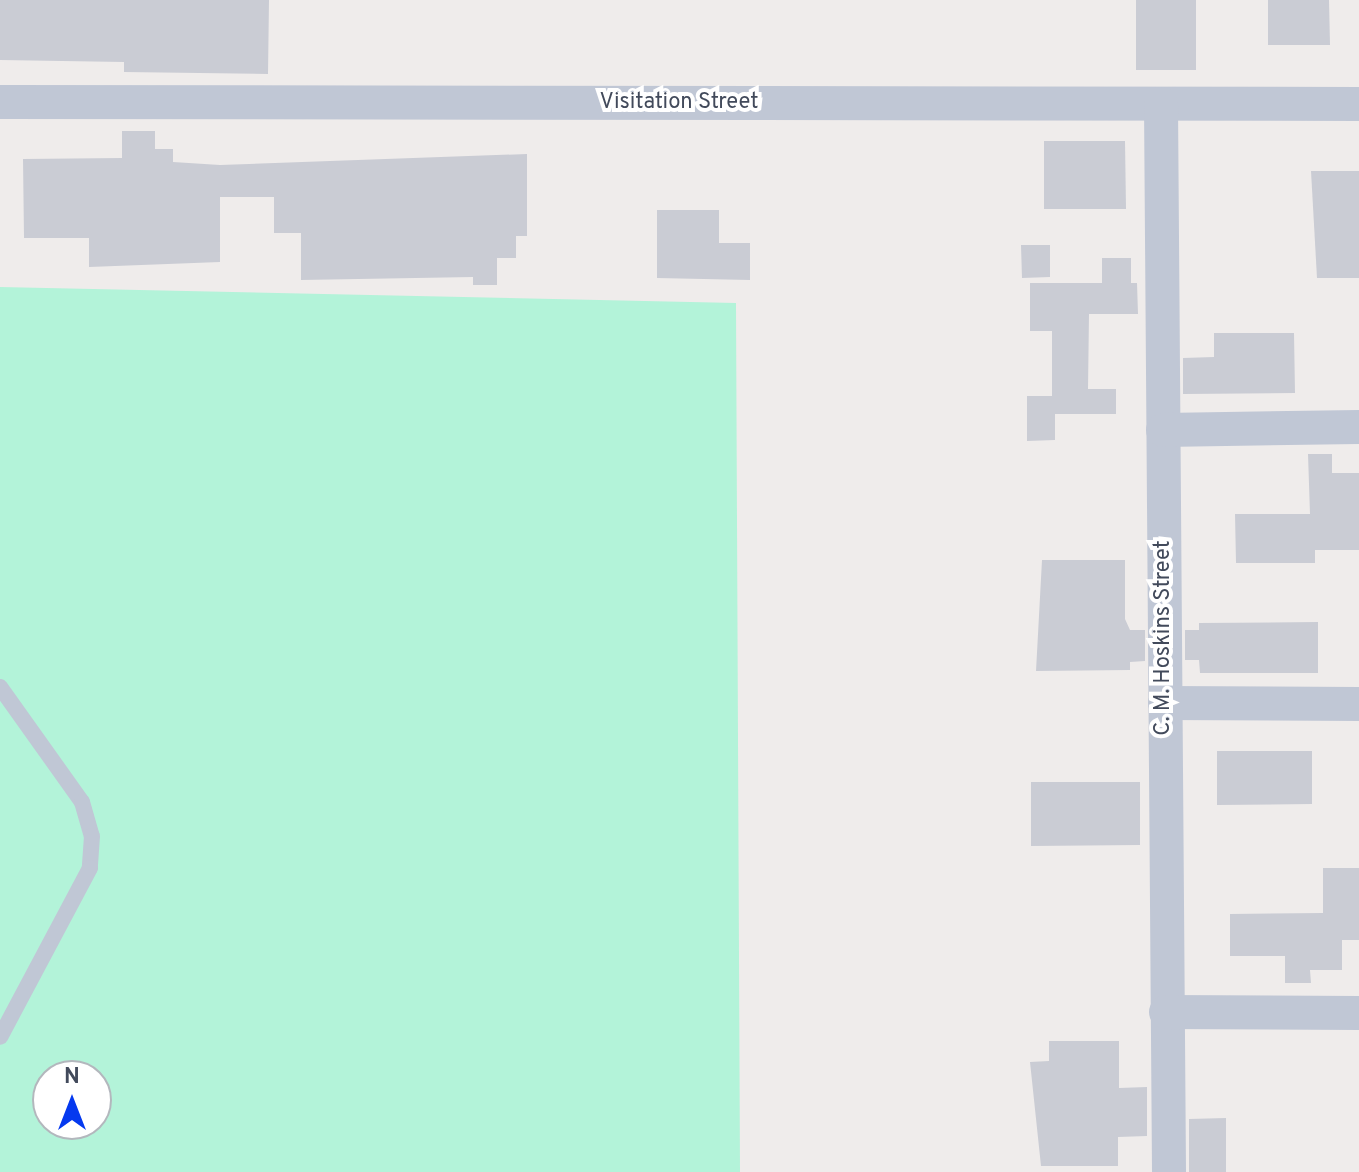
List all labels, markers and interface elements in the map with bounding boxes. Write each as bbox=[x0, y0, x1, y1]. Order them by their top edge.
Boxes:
street label: Visitation Street bbox=[600, 90, 758, 116]
street label: C. M. Hoskins Street bbox=[1151, 540, 1177, 736]
north arrow bbox=[32, 1060, 112, 1140]
text: N bbox=[64, 1064, 80, 1091]

